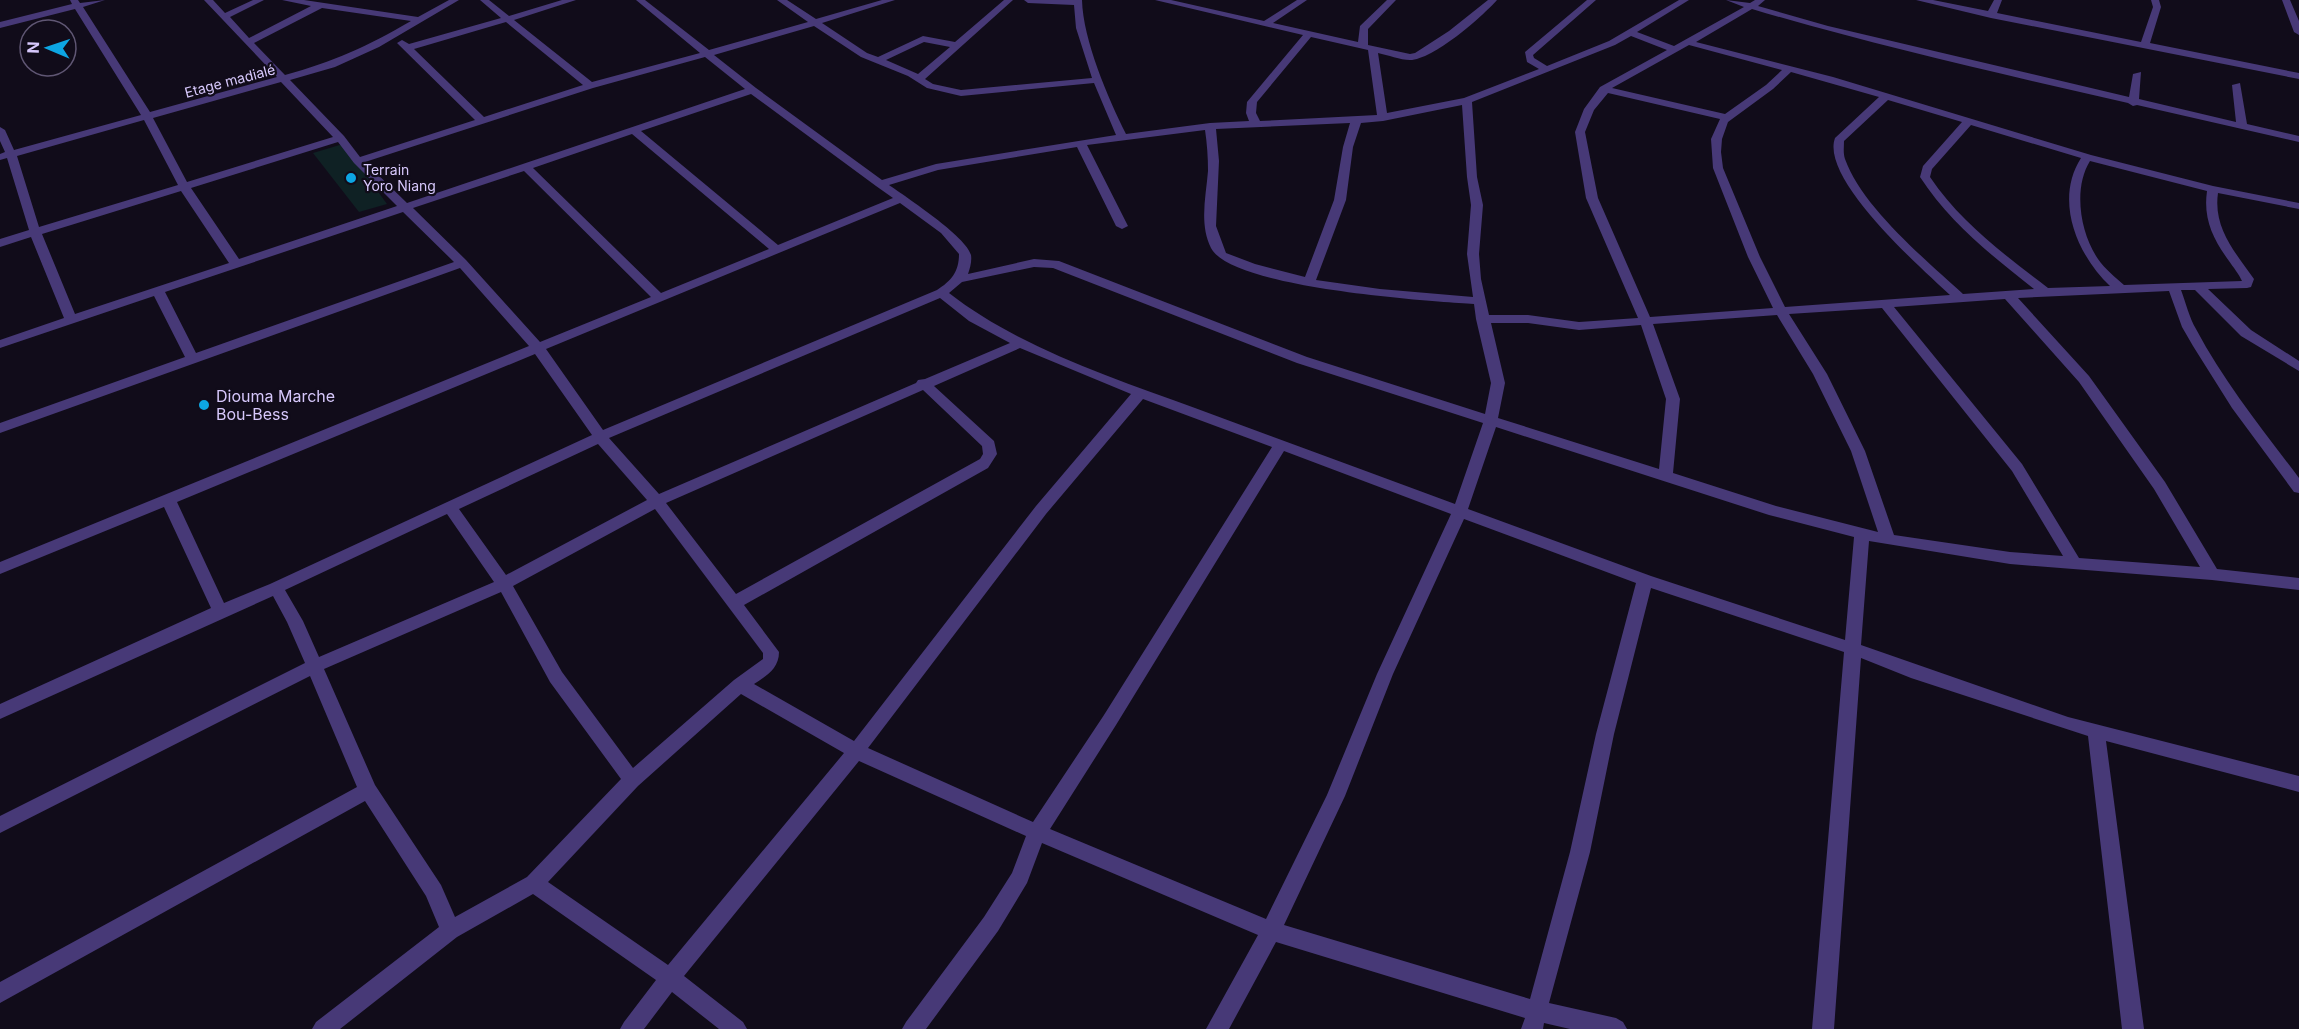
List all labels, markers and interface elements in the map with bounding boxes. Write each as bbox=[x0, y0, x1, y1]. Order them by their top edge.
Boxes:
north arrow bbox=[18, 18, 78, 78]
text: N bbox=[23, 41, 43, 54]
street label: Etage madialé bbox=[183, 60, 277, 101]
place label: Terrain Yoro Niang bbox=[363, 161, 436, 194]
marker: Terrain Yoro Niang bbox=[344, 171, 358, 185]
place label: Diouma Marche Bou-Bess bbox=[216, 386, 335, 424]
marker: Diouma Marche Bou-Bess bbox=[197, 398, 211, 412]

